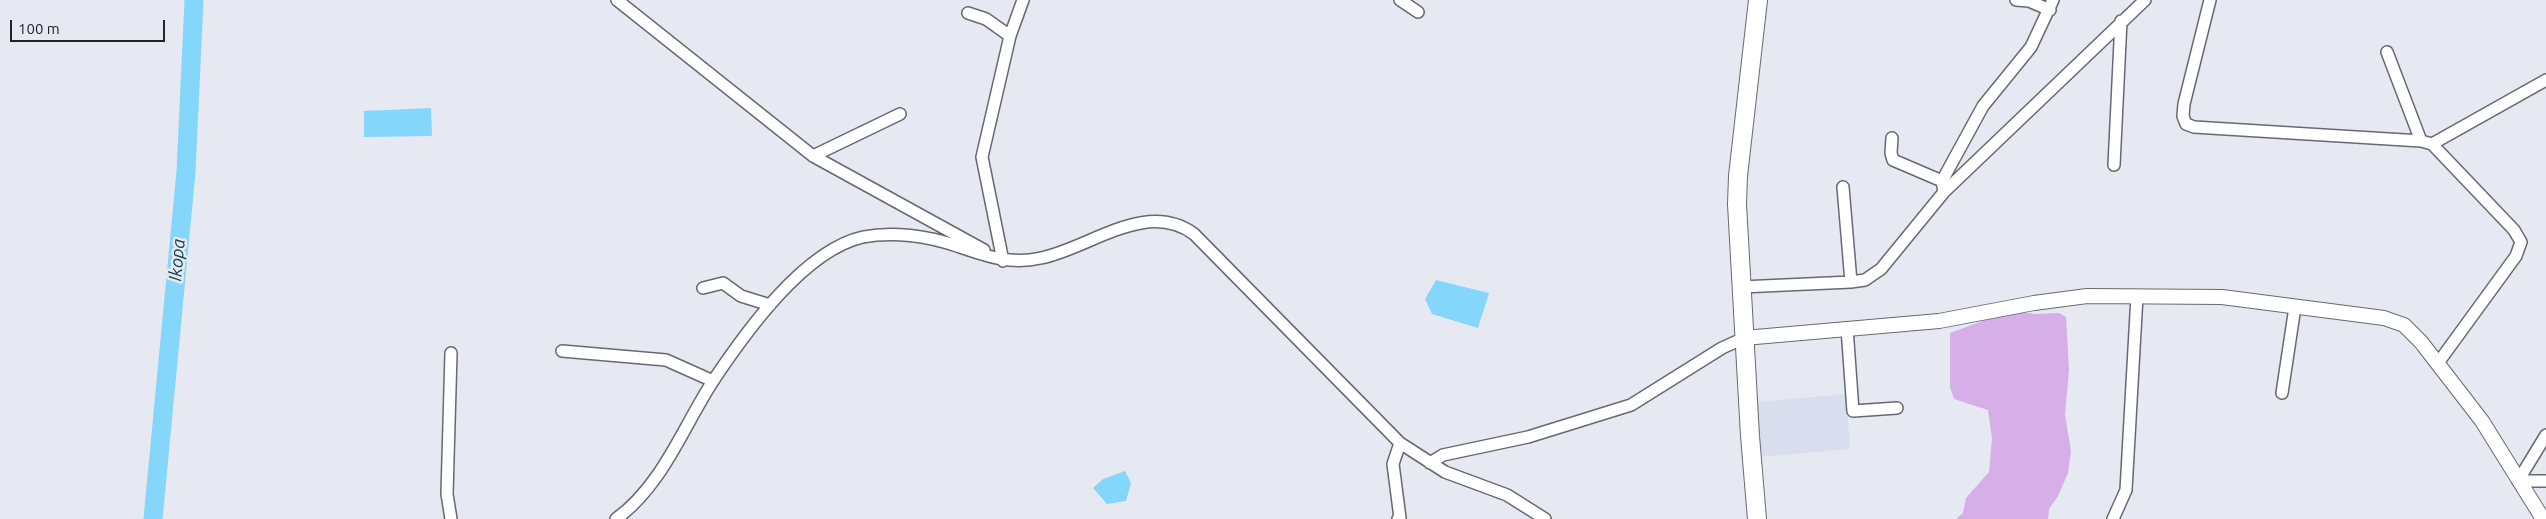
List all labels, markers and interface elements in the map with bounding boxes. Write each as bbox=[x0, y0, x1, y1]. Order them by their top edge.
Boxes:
scale bar bbox=[12, 10, 168, 42]
text: 100 m bbox=[18, 20, 60, 37]
water label: Ikopa bbox=[164, 238, 190, 282]

